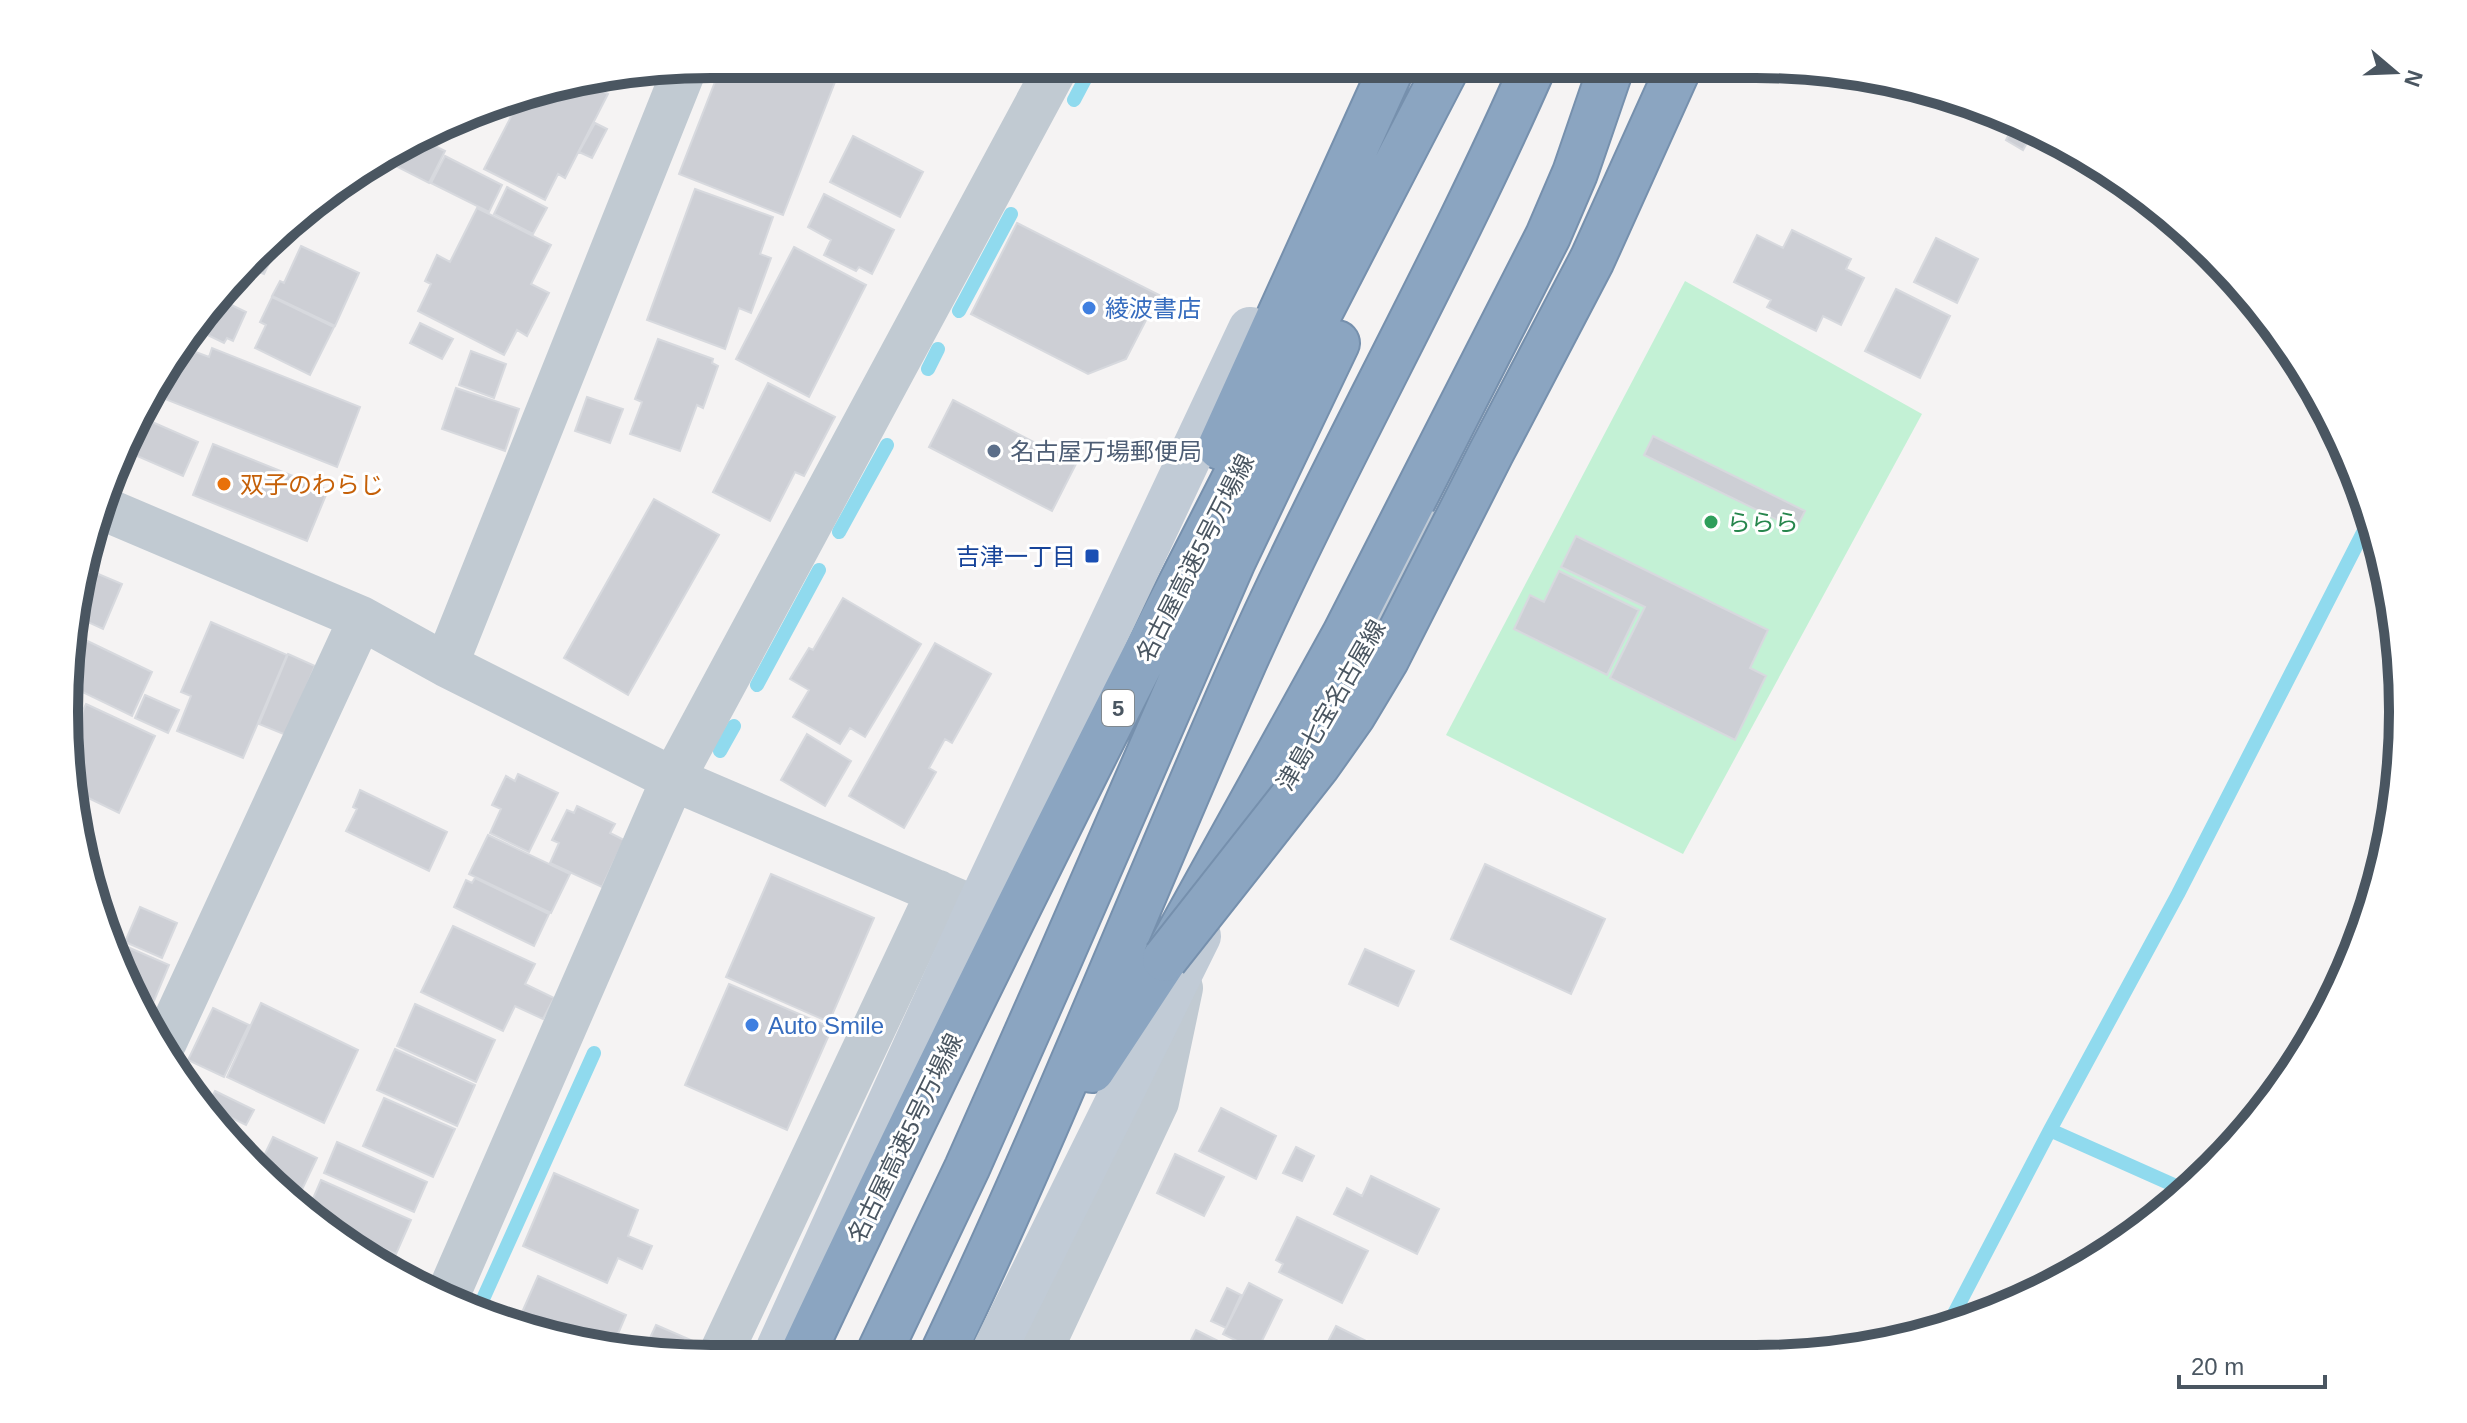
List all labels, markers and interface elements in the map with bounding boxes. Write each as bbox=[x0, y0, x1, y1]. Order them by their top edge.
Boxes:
north arrow bbox=[2355, 32, 2435, 112]
text: N bbox=[2399, 67, 2428, 90]
place label: 綾波書店 bbox=[1105, 295, 1201, 322]
marker: 綾波書店 bbox=[1080, 299, 1098, 317]
place label: 名古屋万場郵便局 bbox=[1010, 438, 1202, 465]
marker: 名古屋万場郵便局 bbox=[985, 442, 1003, 460]
street label: 名古屋高速5号万場線 bbox=[1131, 450, 1259, 666]
place label: 双子のわらじ bbox=[240, 471, 384, 498]
marker: 双子のわらじ bbox=[215, 475, 233, 493]
place label: ららら bbox=[1727, 509, 1799, 536]
marker: ららら bbox=[1702, 513, 1720, 531]
place label: 吉津一丁目 bbox=[956, 543, 1076, 570]
marker: 吉津一丁目 bbox=[1083, 547, 1101, 565]
street label: 津島七宝名古屋線 bbox=[1271, 615, 1391, 795]
road number: 5 bbox=[1102, 690, 1134, 726]
place label: Auto Smile bbox=[768, 1012, 884, 1039]
marker: Auto Smile bbox=[743, 1016, 761, 1034]
street label: 名古屋高速5号万場線 bbox=[843, 1029, 967, 1247]
scale bar bbox=[2179, 1339, 2325, 1389]
text: 20 m bbox=[2191, 1353, 2244, 1380]

